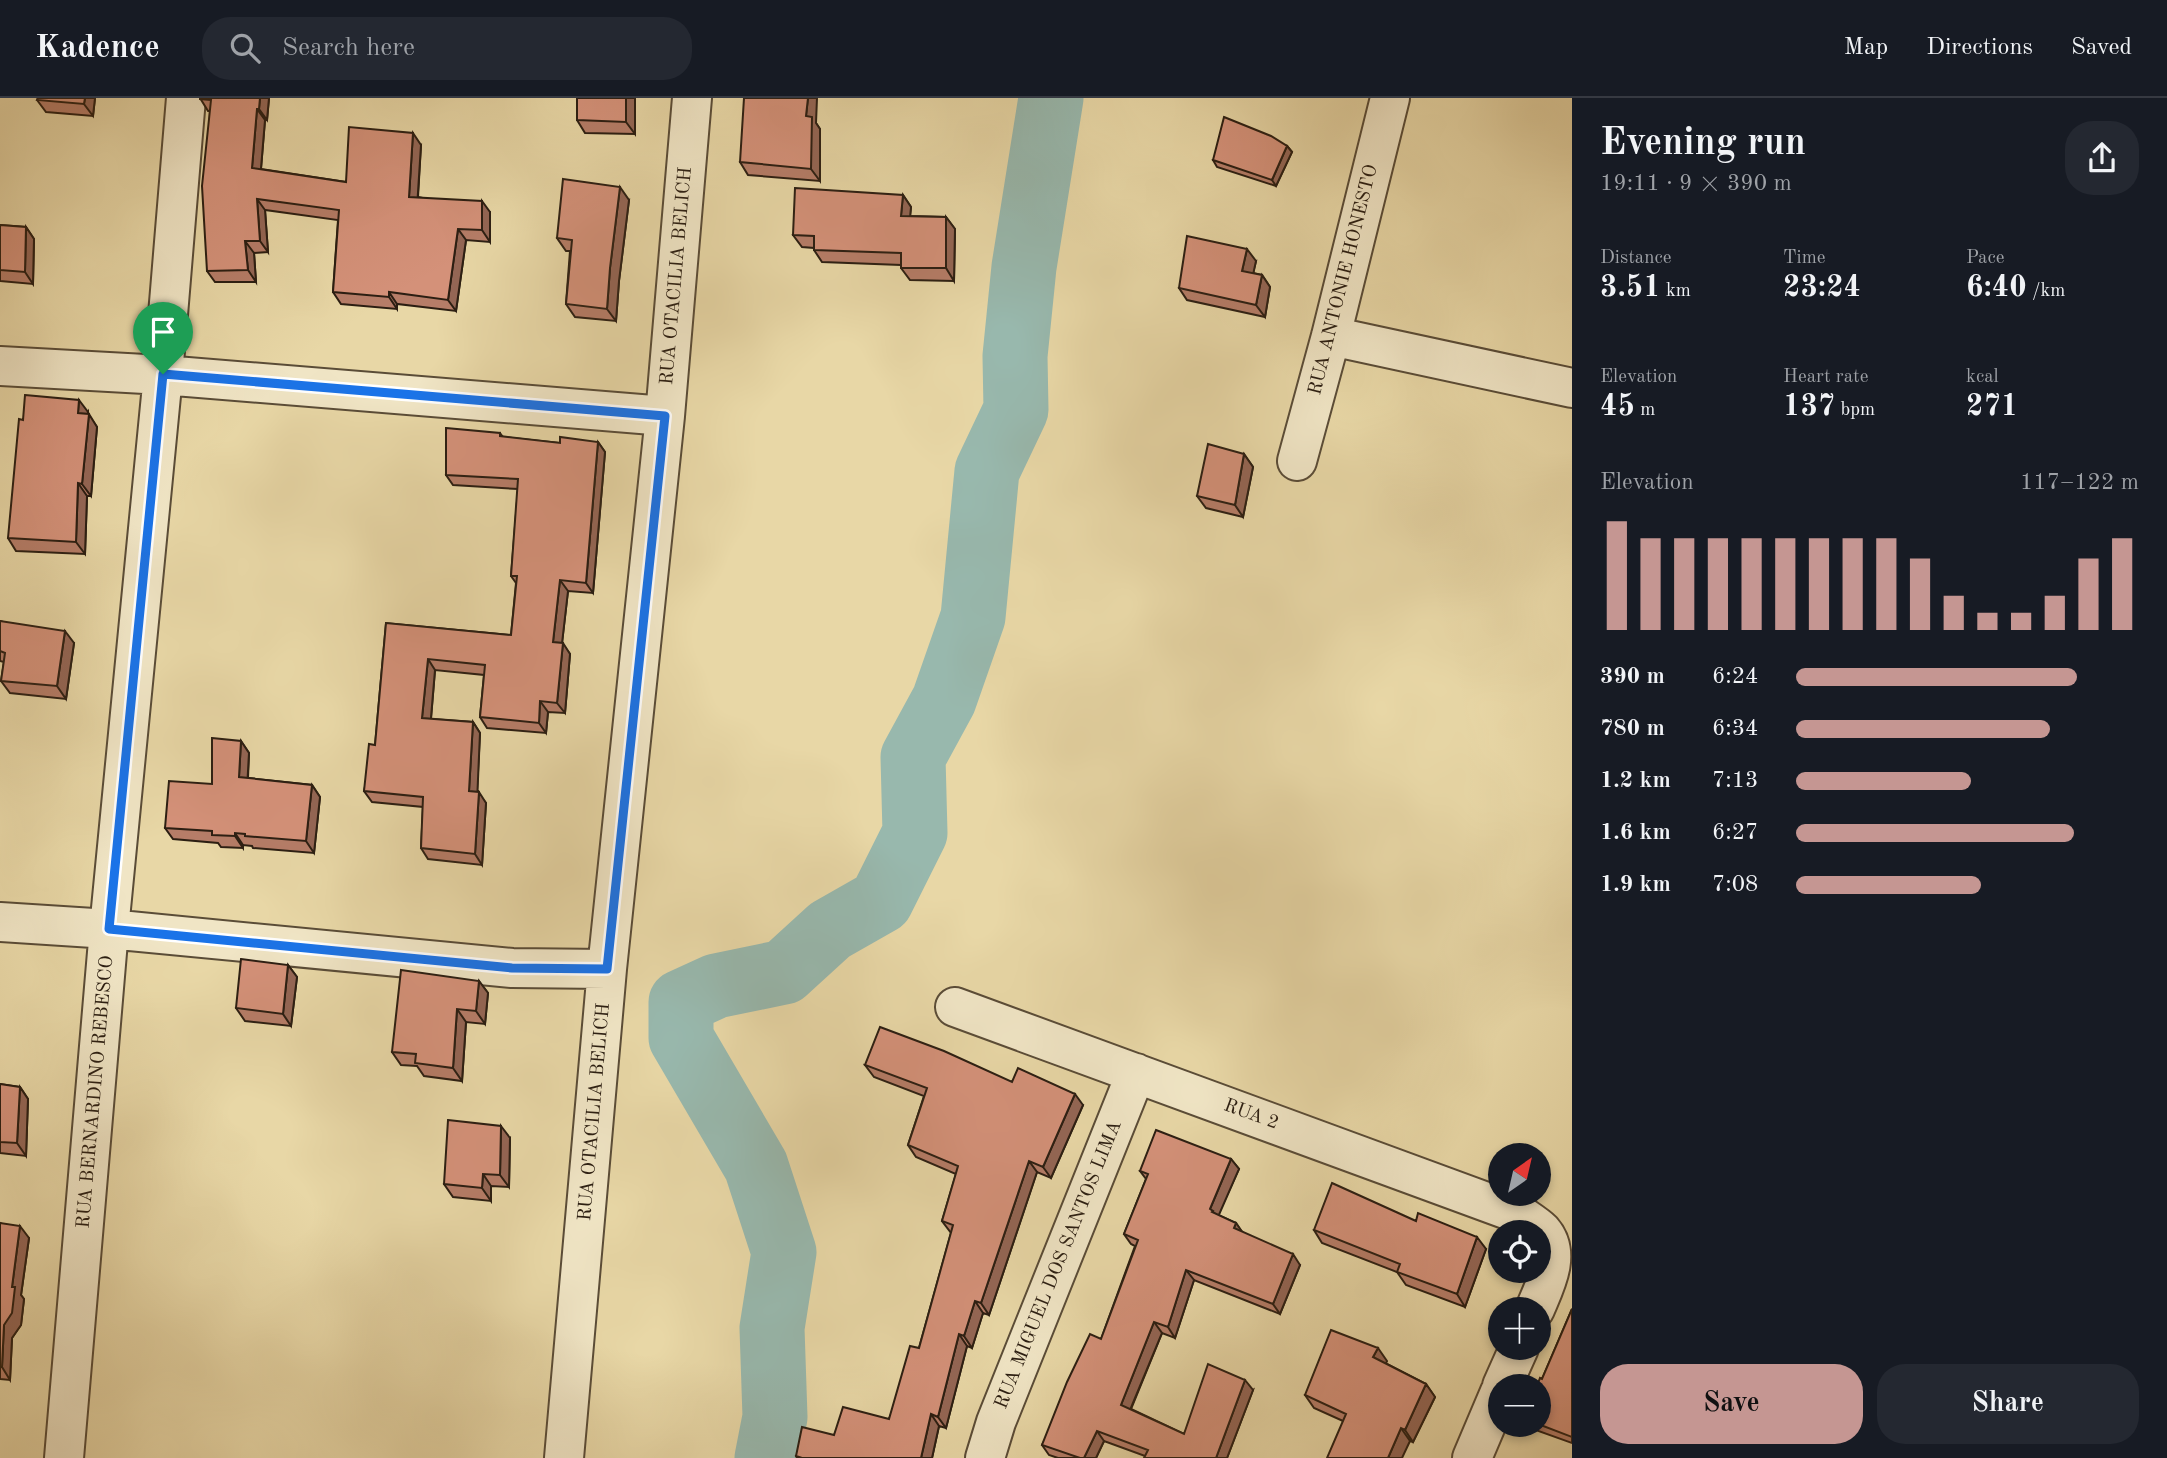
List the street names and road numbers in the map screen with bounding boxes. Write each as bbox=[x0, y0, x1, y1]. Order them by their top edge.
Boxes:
street label: RUA ANTONIE HONESTO bbox=[1306, 163, 1382, 397]
street label: RUA OTACILIA BELICH bbox=[658, 166, 696, 386]
street label: RUA BERNARDINO REBESCO bbox=[75, 955, 117, 1229]
street label: RUA OTACILIA BELICH bbox=[576, 1002, 614, 1222]
street label: RUA 2 bbox=[1221, 1096, 1281, 1134]
street label: RUA MIGUEL DOS SANTOS LIMA bbox=[992, 1118, 1126, 1412]

